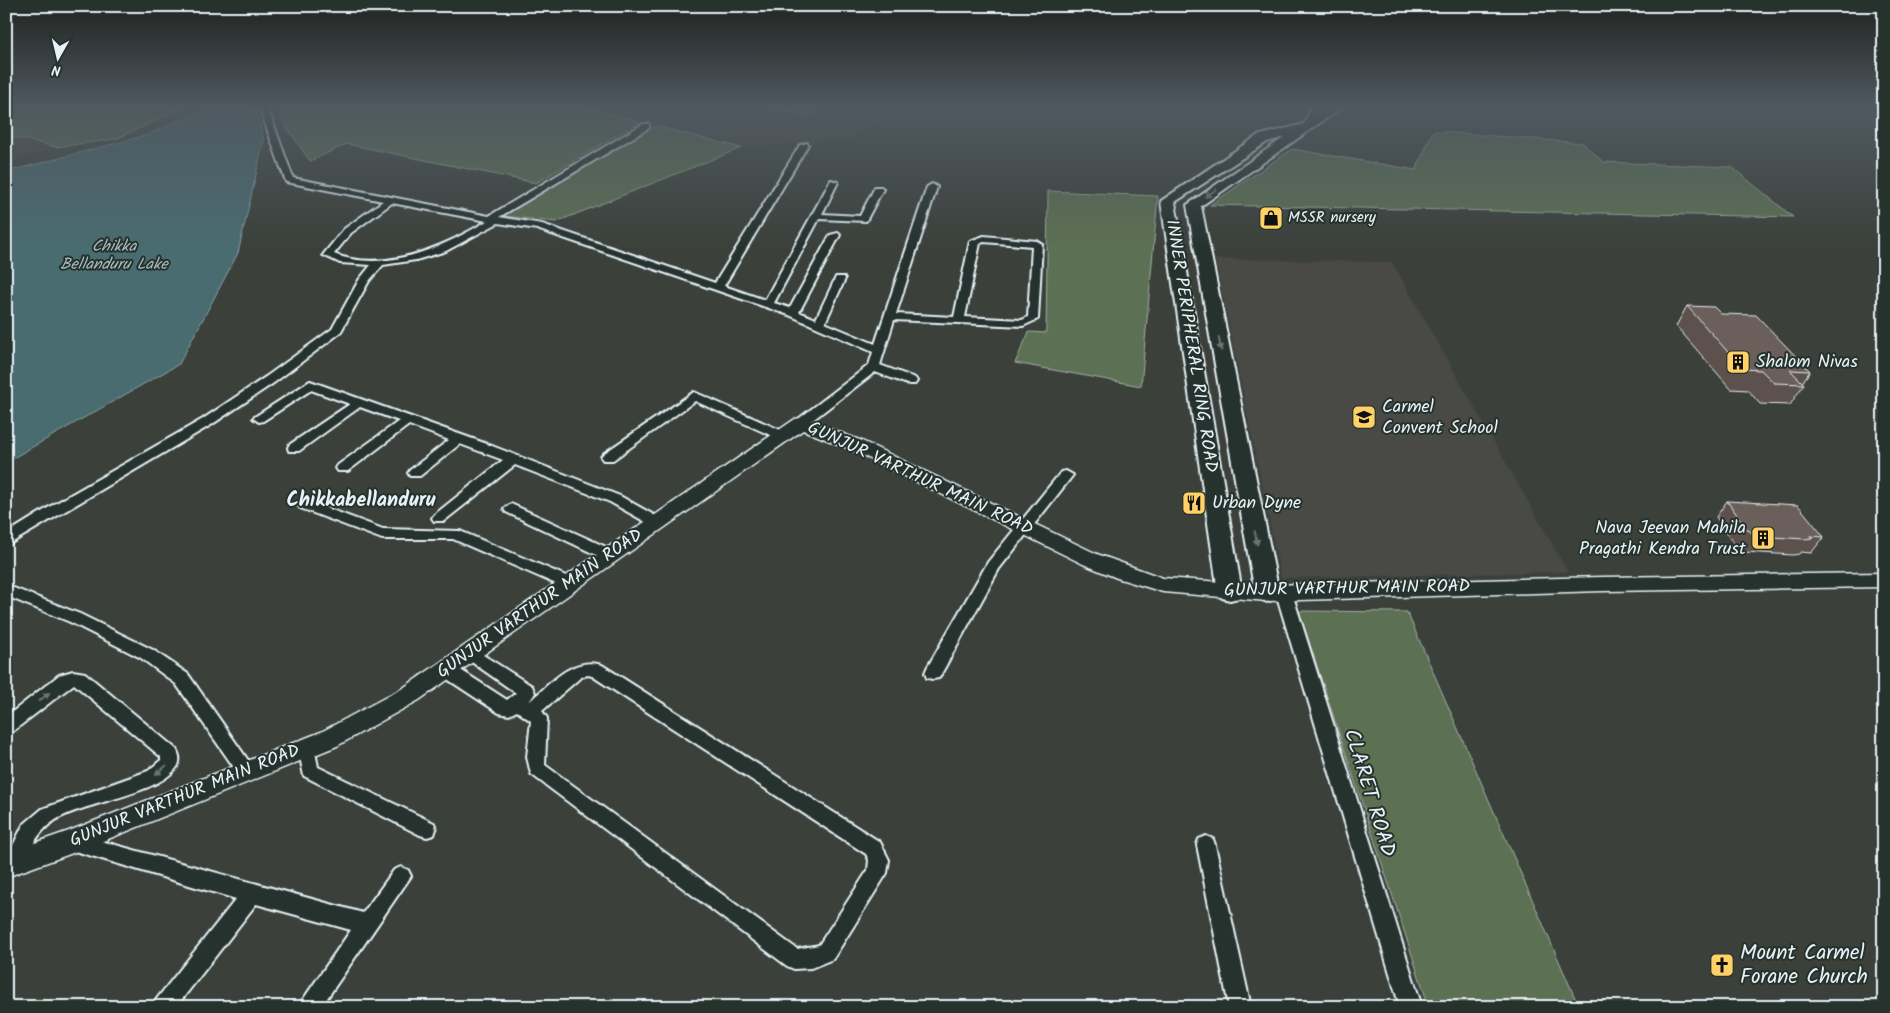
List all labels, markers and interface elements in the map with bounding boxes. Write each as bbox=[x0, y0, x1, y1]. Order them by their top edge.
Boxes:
north arrow bbox=[32, 32, 82, 82]
text: N bbox=[50, 58, 62, 81]
one-way arrow bbox=[1204, 188, 1218, 198]
shop icon: MSSR nursery bbox=[1258, 205, 1284, 231]
place label: MSSR nursery bbox=[1288, 206, 1377, 230]
street label: INNER PERIPHERAL RING ROAD bbox=[1157, 217, 1225, 475]
water label: Chikka Bellanduru Lake bbox=[60, 234, 169, 277]
one-way arrow bbox=[1216, 337, 1224, 352]
place label: Shalom Nivas bbox=[1756, 348, 1858, 377]
building icon: Shalom Nivas bbox=[1725, 349, 1751, 375]
place label: Carmel Convent School bbox=[1382, 393, 1499, 443]
school or university icon: Carmel Convent School bbox=[1351, 404, 1377, 430]
street label: GUNJUR VARTHUR MAIN ROAD bbox=[802, 414, 1038, 544]
district label: Chikkabellanduru bbox=[286, 485, 436, 517]
place label: Urban Dyne bbox=[1212, 489, 1301, 518]
restaurant icon: Urban Dyne bbox=[1181, 490, 1207, 516]
place label: Nava Jeevan Mahila Pragathi Kendra Trust bbox=[1579, 514, 1747, 564]
street label: GUNJUR VARTHUR MAIN ROAD bbox=[431, 521, 650, 687]
building icon: Nava Jeevan Mahila Pragathi Kendra Trust bbox=[1750, 525, 1776, 551]
one-way arrow bbox=[1253, 531, 1261, 547]
street label: GUNJUR VARTHUR MAIN ROAD bbox=[1224, 572, 1471, 606]
one-way arrow bbox=[37, 691, 50, 702]
street label: CLARET ROAD bbox=[1334, 725, 1404, 861]
street label: GUNJUR VARTHUR MAIN ROAD bbox=[65, 736, 305, 856]
one-way arrow bbox=[155, 765, 168, 776]
place label: Mount Carmel Forane Church bbox=[1740, 937, 1868, 994]
church icon: Mount Carmel Forane Church bbox=[1709, 952, 1735, 978]

